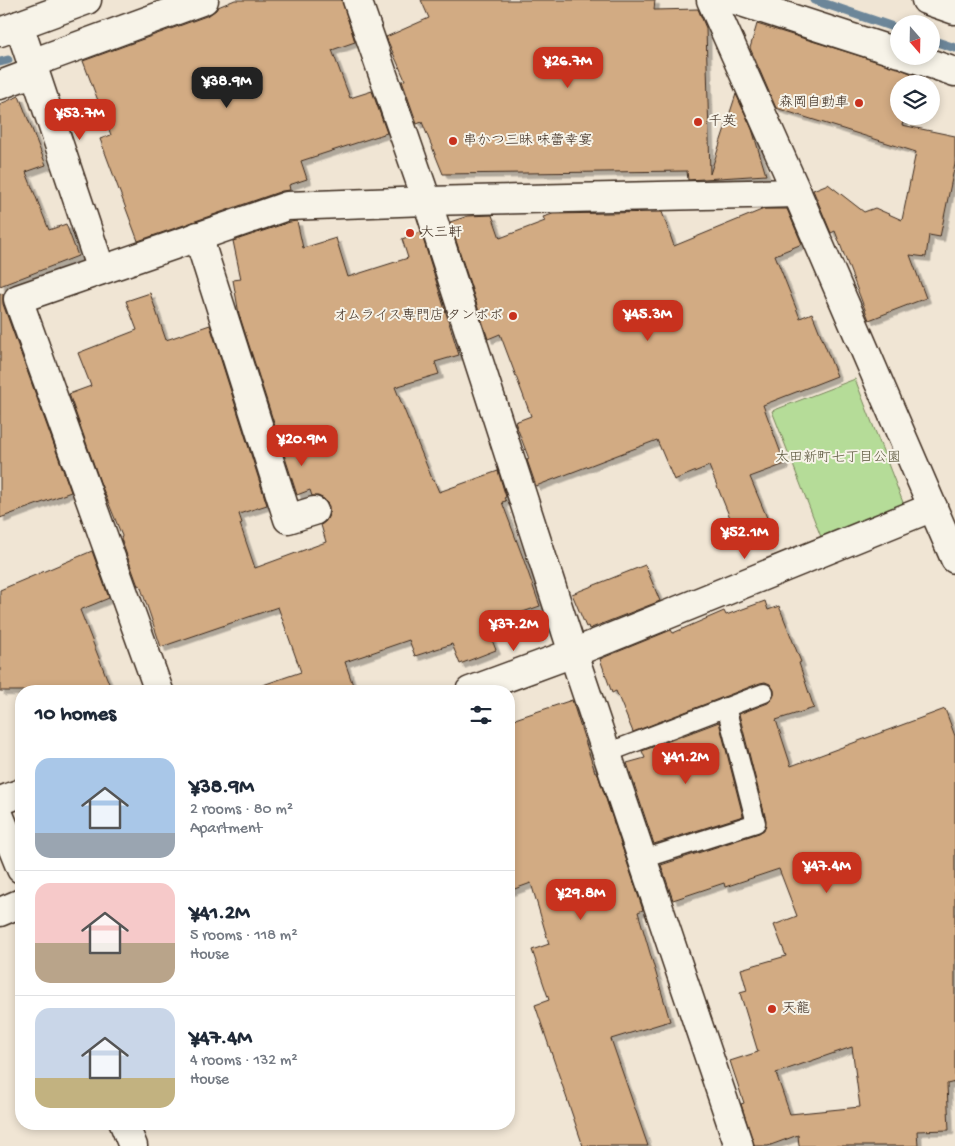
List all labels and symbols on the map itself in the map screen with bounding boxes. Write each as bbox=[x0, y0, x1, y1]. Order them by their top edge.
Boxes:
north arrow bbox=[890, 15, 940, 65]
pin: ¥26.7M bbox=[527, 46, 609, 89]
pin: ¥38.9M bbox=[186, 66, 268, 109]
place label: 森岡自動車 bbox=[779, 95, 849, 112]
marker: 森岡自動車 bbox=[853, 97, 865, 109]
pin: ¥53.7M bbox=[39, 98, 121, 141]
place label: 千英 bbox=[708, 114, 736, 131]
marker: 千英 bbox=[692, 116, 704, 128]
place label: 串かつ三昧 味蕾幸宴 bbox=[463, 133, 592, 150]
marker: 串かつ三昧 味蕾幸宴 bbox=[447, 135, 459, 147]
place label: 大三軒 bbox=[420, 225, 462, 242]
marker: 大三軒 bbox=[404, 227, 416, 239]
pin: ¥45.3M bbox=[607, 300, 689, 342]
place label: オムライス専門店 タンポポ bbox=[334, 308, 503, 325]
marker: オムライス専門店 タンポポ bbox=[507, 310, 519, 322]
pin: ¥20.9M bbox=[261, 424, 343, 467]
park label: 太田新町七丁目公園 bbox=[775, 450, 901, 467]
pin: ¥52.1M bbox=[704, 518, 786, 560]
pin: ¥37.2M bbox=[473, 610, 555, 652]
pin: ¥41.2M bbox=[645, 742, 727, 785]
pin: ¥47.4M bbox=[786, 852, 868, 894]
pin: ¥29.8M bbox=[540, 878, 622, 921]
place label: 天龍 bbox=[782, 1001, 810, 1018]
marker: 天龍 bbox=[766, 1003, 778, 1015]

